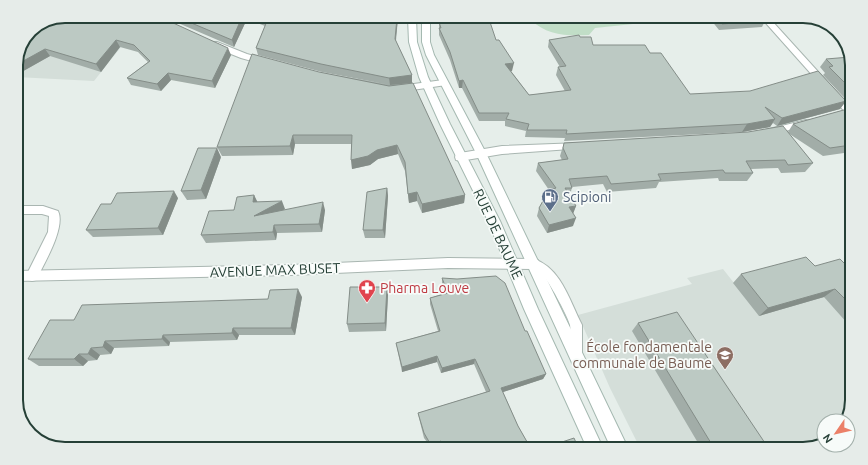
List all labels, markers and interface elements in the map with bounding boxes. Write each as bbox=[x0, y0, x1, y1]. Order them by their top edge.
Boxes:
street label: RUE DE BAUME bbox=[470, 186, 526, 282]
fuel station icon: Scipioni bbox=[540, 187, 560, 212]
place label: Scipioni bbox=[563, 189, 611, 205]
street label: AVENUE MAX BUSET bbox=[209, 260, 341, 280]
pharmacy icon: Pharma Louve bbox=[357, 278, 377, 303]
place label: Pharma Louve bbox=[380, 280, 469, 296]
place label: École fondamentale communale de Baume bbox=[572, 338, 712, 371]
school or university icon: École fondamentale communale de Baume bbox=[715, 345, 735, 370]
north arrow bbox=[816, 413, 856, 453]
text: N bbox=[820, 432, 835, 445]

